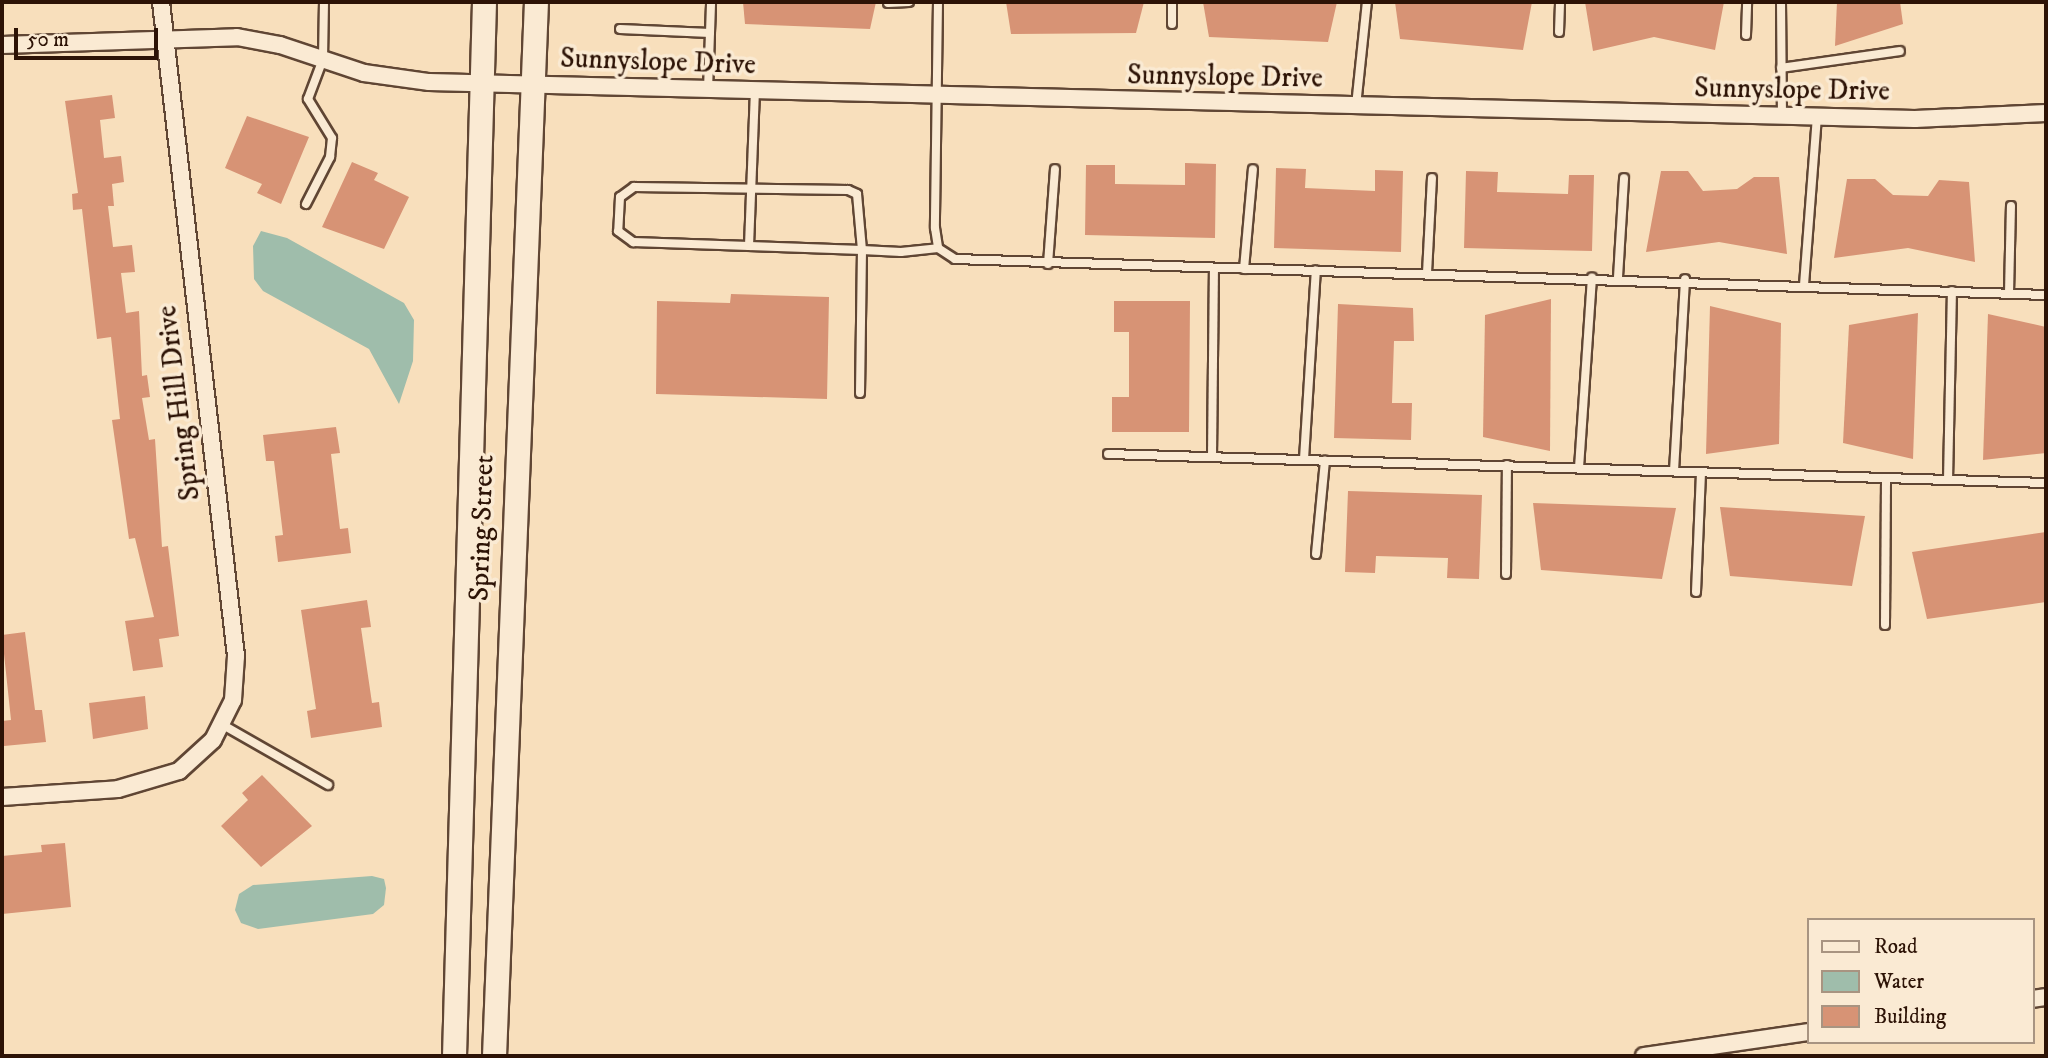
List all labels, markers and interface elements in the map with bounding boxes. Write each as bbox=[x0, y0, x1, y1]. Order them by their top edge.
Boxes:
scale bar bbox=[18, 14, 161, 58]
text: 50 m bbox=[27, 27, 69, 53]
street label: Sunnyslope Drive bbox=[560, 42, 756, 82]
street label: Sunnyslope Drive bbox=[1127, 58, 1323, 96]
street label: Sunnyslope Drive bbox=[1694, 71, 1890, 109]
street label: Spring Hill Drive bbox=[150, 303, 208, 503]
street label: Spring Street bbox=[463, 454, 501, 602]
legend bbox=[1806, 918, 2034, 1044]
text: Road bbox=[1874, 934, 1918, 960]
text: Water bbox=[1874, 969, 1924, 995]
text: Building bbox=[1874, 1004, 1946, 1030]

